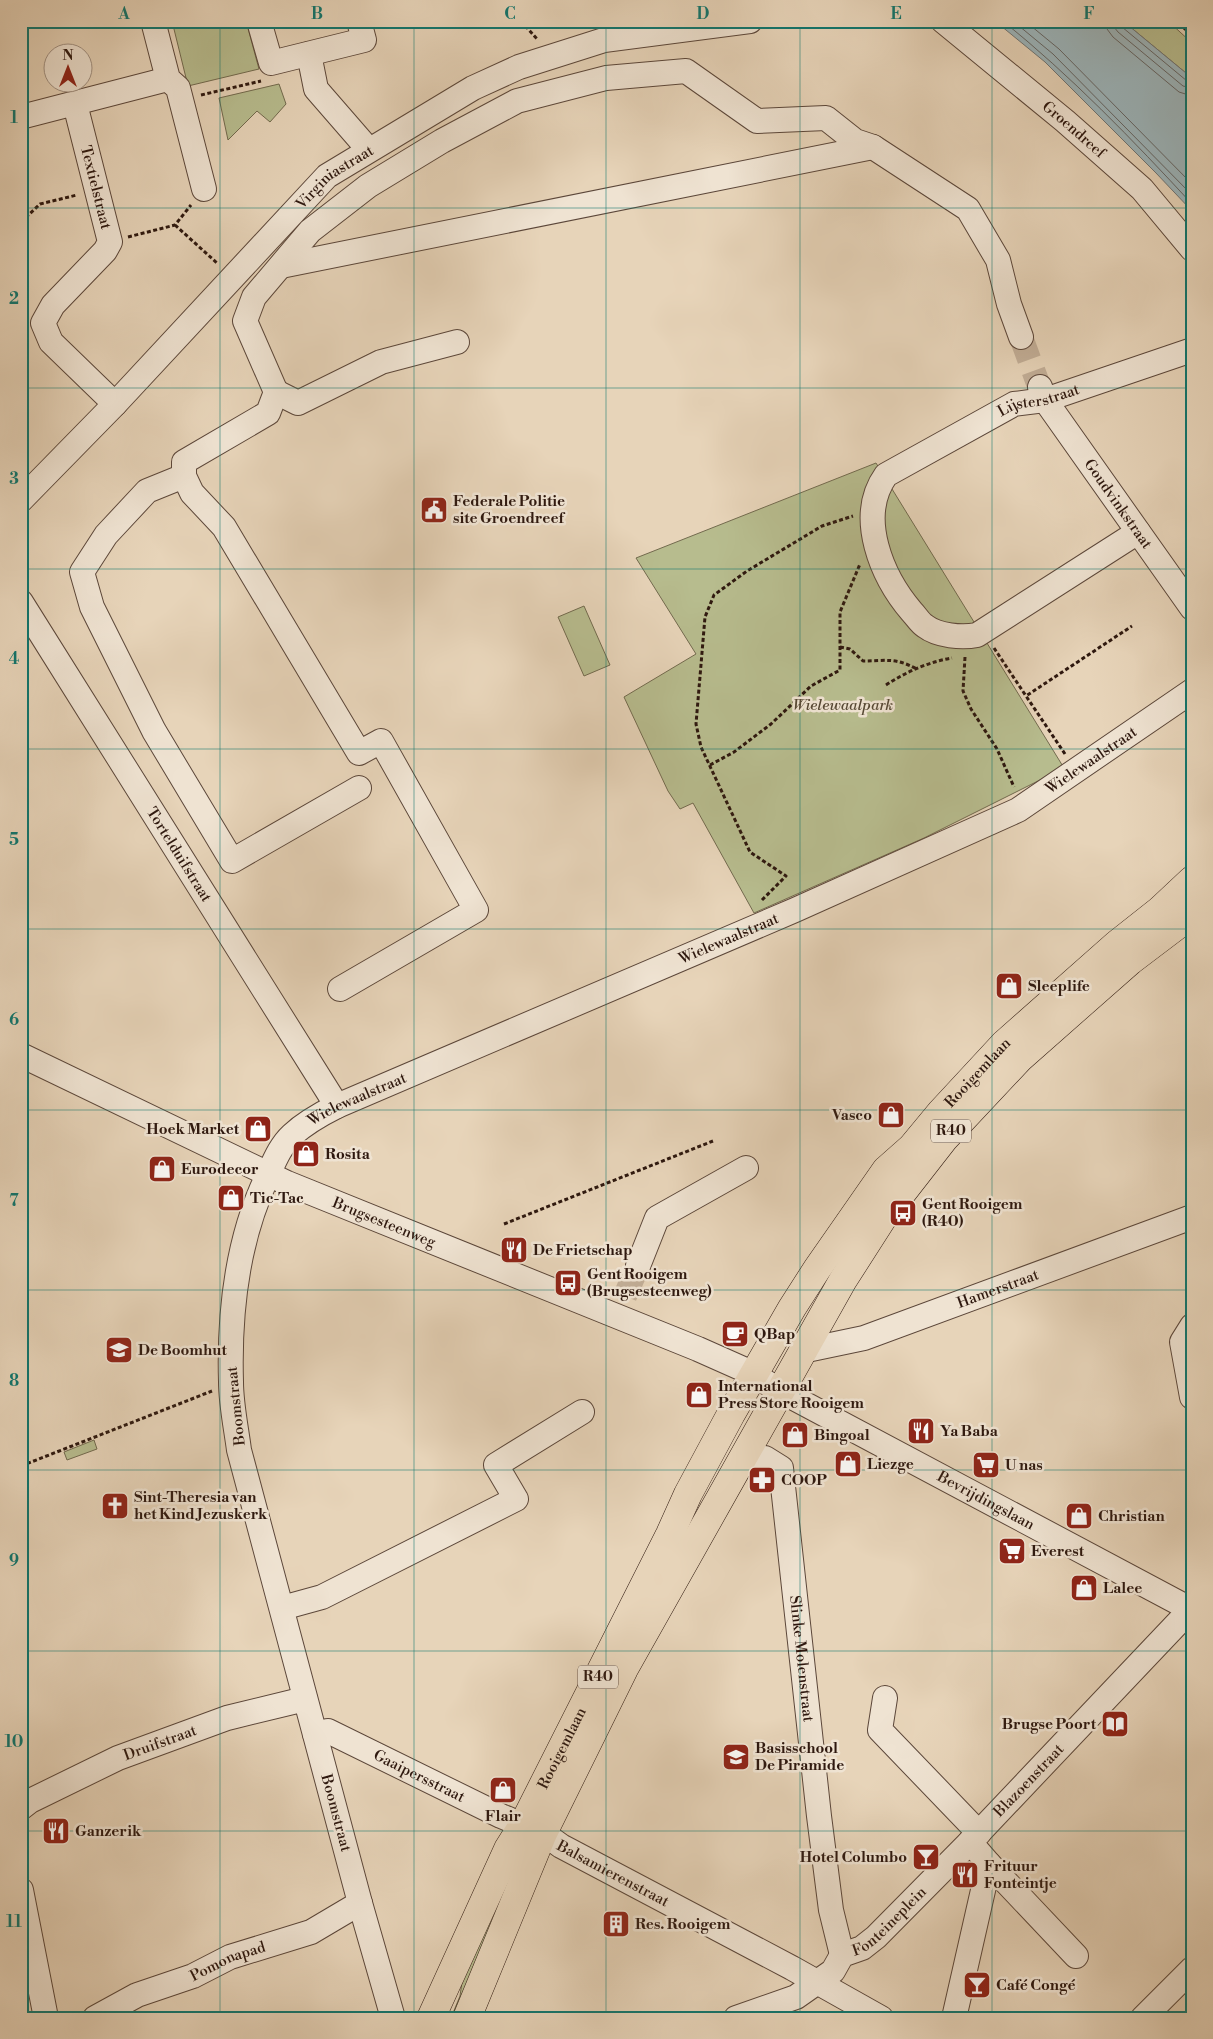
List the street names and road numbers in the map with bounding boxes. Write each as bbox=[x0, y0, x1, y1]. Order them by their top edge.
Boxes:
street label: Groendreef bbox=[1038, 97, 1110, 162]
street label: Virginiastraat bbox=[291, 140, 377, 214]
street label: Textielstraat bbox=[76, 144, 116, 232]
street label: Lijsterstraat bbox=[994, 379, 1083, 421]
street label: Goudvinkstraat bbox=[1080, 455, 1157, 553]
street label: Wielewaalstraat bbox=[1041, 722, 1141, 799]
street label: Tortelduifstraat bbox=[142, 804, 216, 906]
street label: Wielewaalstraat bbox=[675, 908, 782, 968]
street label: Rooigemlaan bbox=[940, 1033, 1015, 1112]
street label: Wielewaalstraat bbox=[303, 1068, 410, 1130]
road number: R40 bbox=[931, 1120, 971, 1142]
street label: Brugsesteenweg bbox=[329, 1193, 439, 1252]
street label: Hamerstraat bbox=[954, 1265, 1042, 1312]
street label: Boomstraat bbox=[222, 1365, 250, 1448]
street label: Bevrijdingslaan bbox=[933, 1466, 1038, 1534]
street label: Slinke Molenstraat bbox=[785, 1594, 818, 1723]
road number: R40 bbox=[578, 1665, 618, 1688]
street label: Rooigemlaan bbox=[533, 1704, 590, 1792]
street label: Druifstraat bbox=[121, 1720, 200, 1765]
street label: Blazoenstraat bbox=[989, 1739, 1068, 1822]
street label: Gaaipersstraat bbox=[370, 1745, 469, 1807]
street label: Boomstraat bbox=[316, 1771, 356, 1854]
street label: Balsamierenstraat bbox=[553, 1836, 673, 1911]
street label: Fonteineplein bbox=[850, 1882, 930, 1960]
street label: Pomonapad bbox=[187, 1937, 268, 1986]

